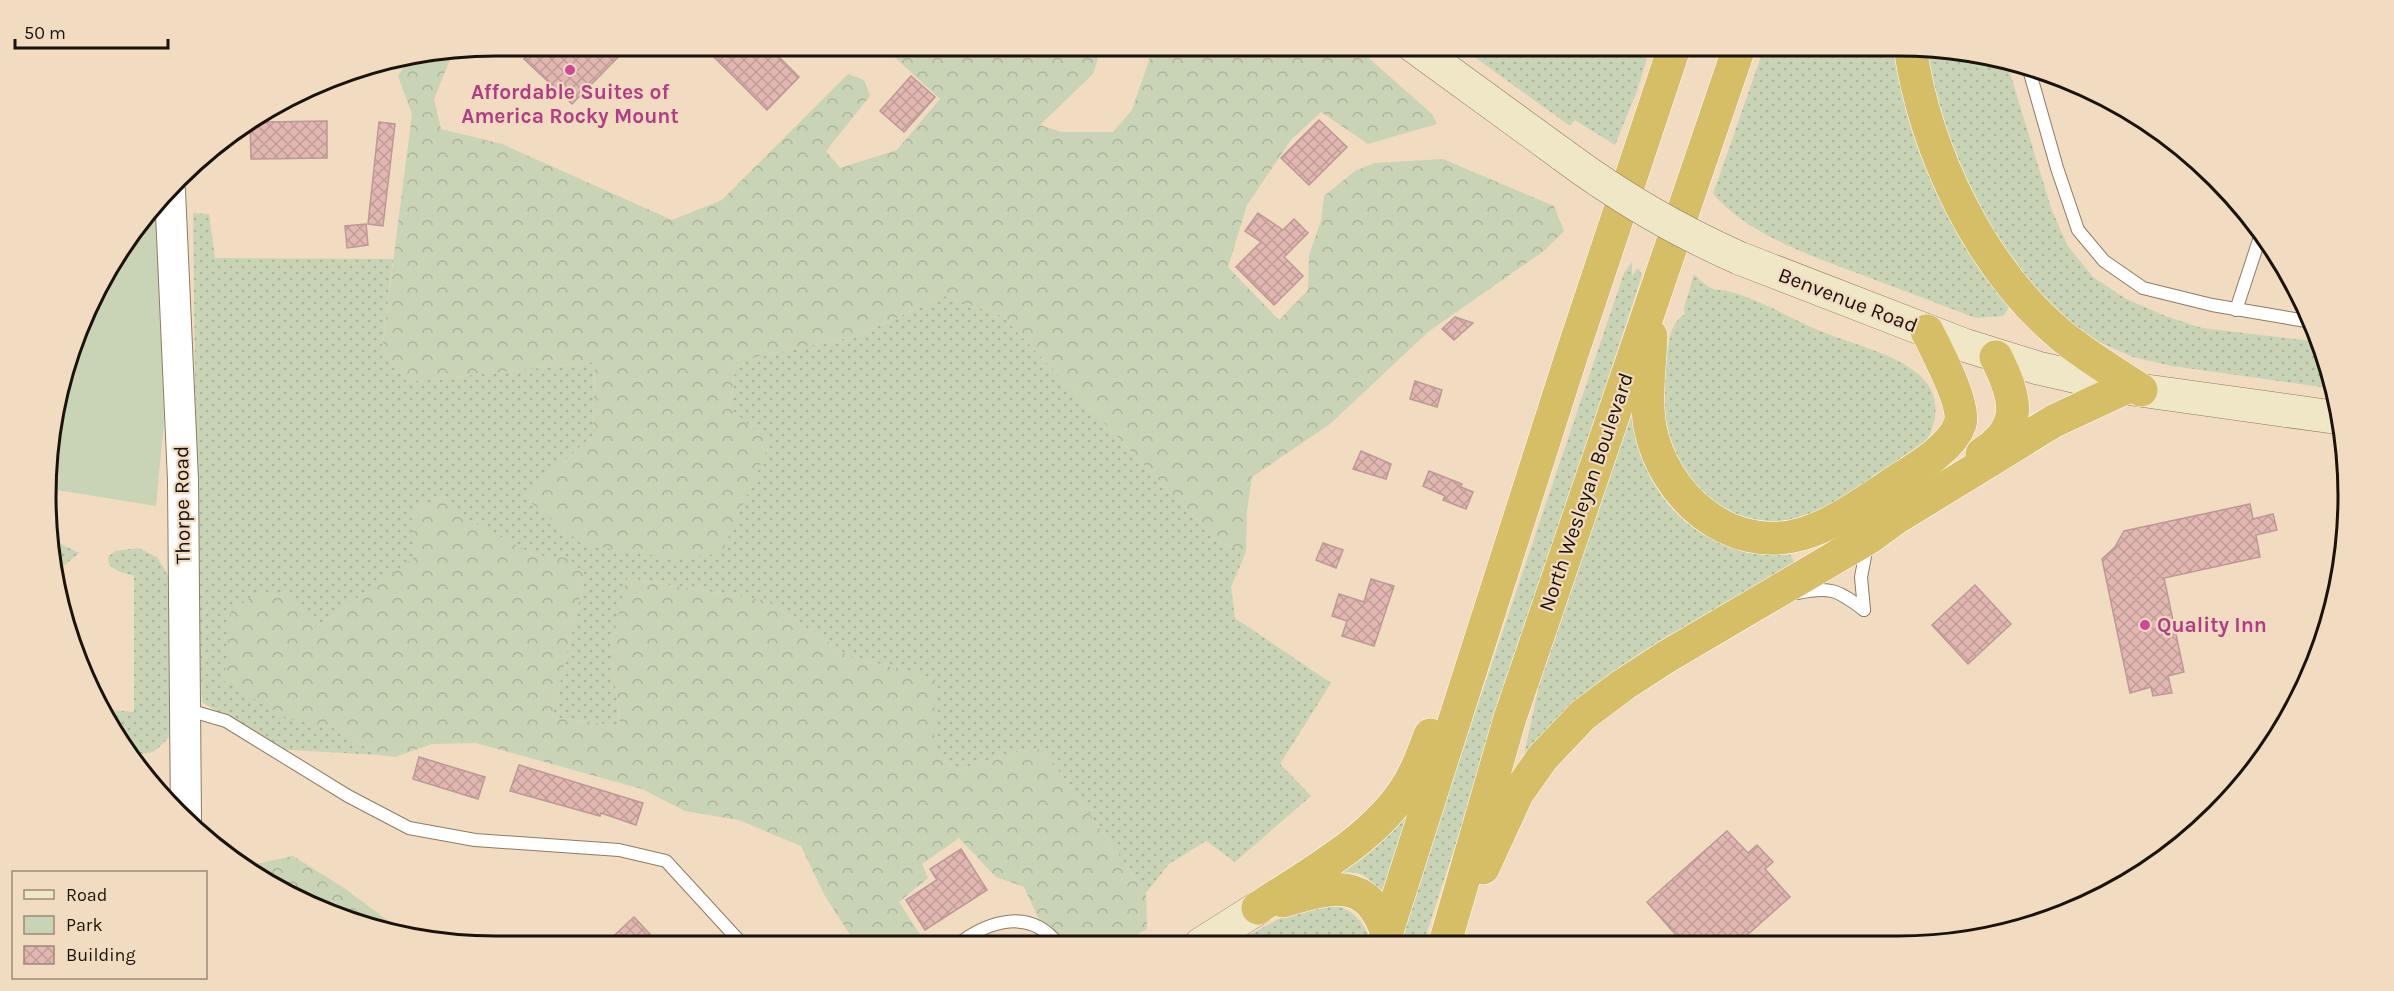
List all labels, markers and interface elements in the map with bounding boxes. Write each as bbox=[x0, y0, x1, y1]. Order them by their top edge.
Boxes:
scale bar bbox=[15, 12, 168, 50]
text: 50 m bbox=[24, 22, 66, 44]
marker: Affordable Suites of America Rocky Mount bbox=[563, 63, 577, 77]
place label: Affordable Suites of America Rocky Mount bbox=[461, 80, 679, 128]
street label: Benvenue Road bbox=[1775, 262, 1921, 338]
street label: North Wesleyan Boulevard bbox=[1534, 370, 1638, 614]
street label: Thorpe Road bbox=[169, 445, 195, 565]
place label: Quality Inn bbox=[2157, 613, 2267, 637]
marker: Quality Inn bbox=[2138, 618, 2152, 632]
legend bbox=[12, 871, 207, 979]
text: Road bbox=[66, 884, 107, 906]
text: Park bbox=[66, 914, 103, 936]
text: Building bbox=[66, 944, 136, 966]

